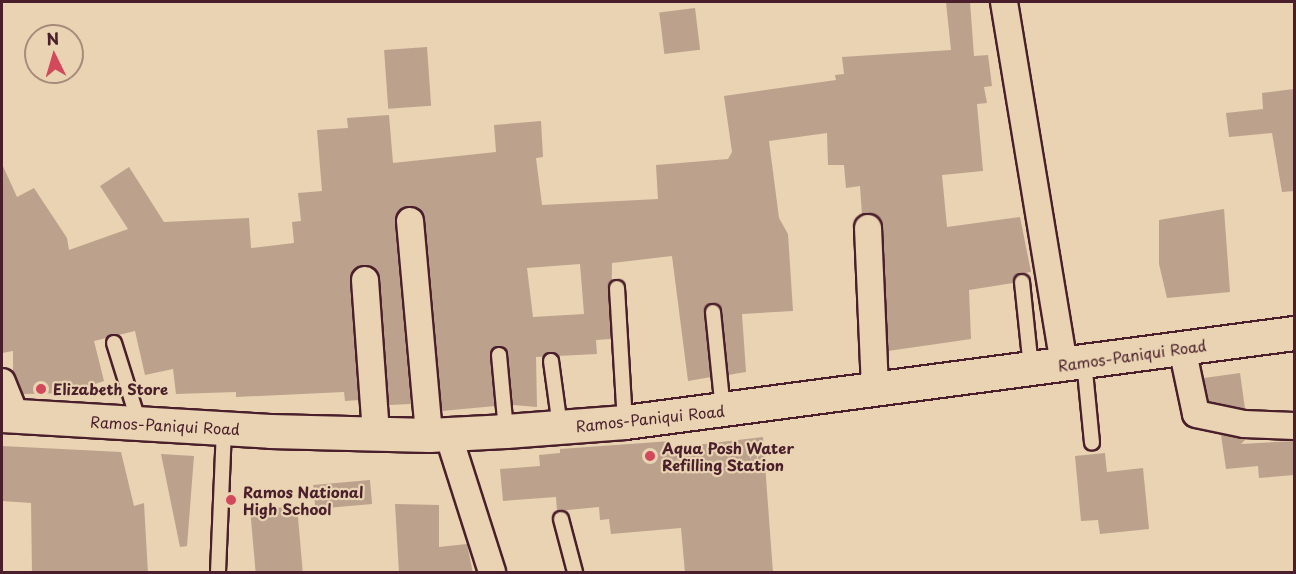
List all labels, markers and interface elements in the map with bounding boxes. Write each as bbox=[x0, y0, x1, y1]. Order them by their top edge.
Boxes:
north arrow bbox=[24, 24, 84, 84]
text: N bbox=[45, 26, 60, 51]
street label: Ramos-Paniqui Road bbox=[1057, 336, 1207, 374]
place label: Elizabeth Store bbox=[53, 380, 169, 398]
marker: Elizabeth Store bbox=[34, 382, 48, 396]
street label: Ramos-Paniqui Road bbox=[575, 401, 725, 435]
street label: Ramos-Paniqui Road bbox=[90, 412, 240, 438]
place label: Aqua Posh Water Refilling Station bbox=[662, 438, 795, 473]
marker: Aqua Posh Water Refilling Station bbox=[643, 449, 657, 463]
place label: Ramos National High School bbox=[243, 482, 363, 517]
marker: Ramos National High School bbox=[224, 493, 238, 507]

